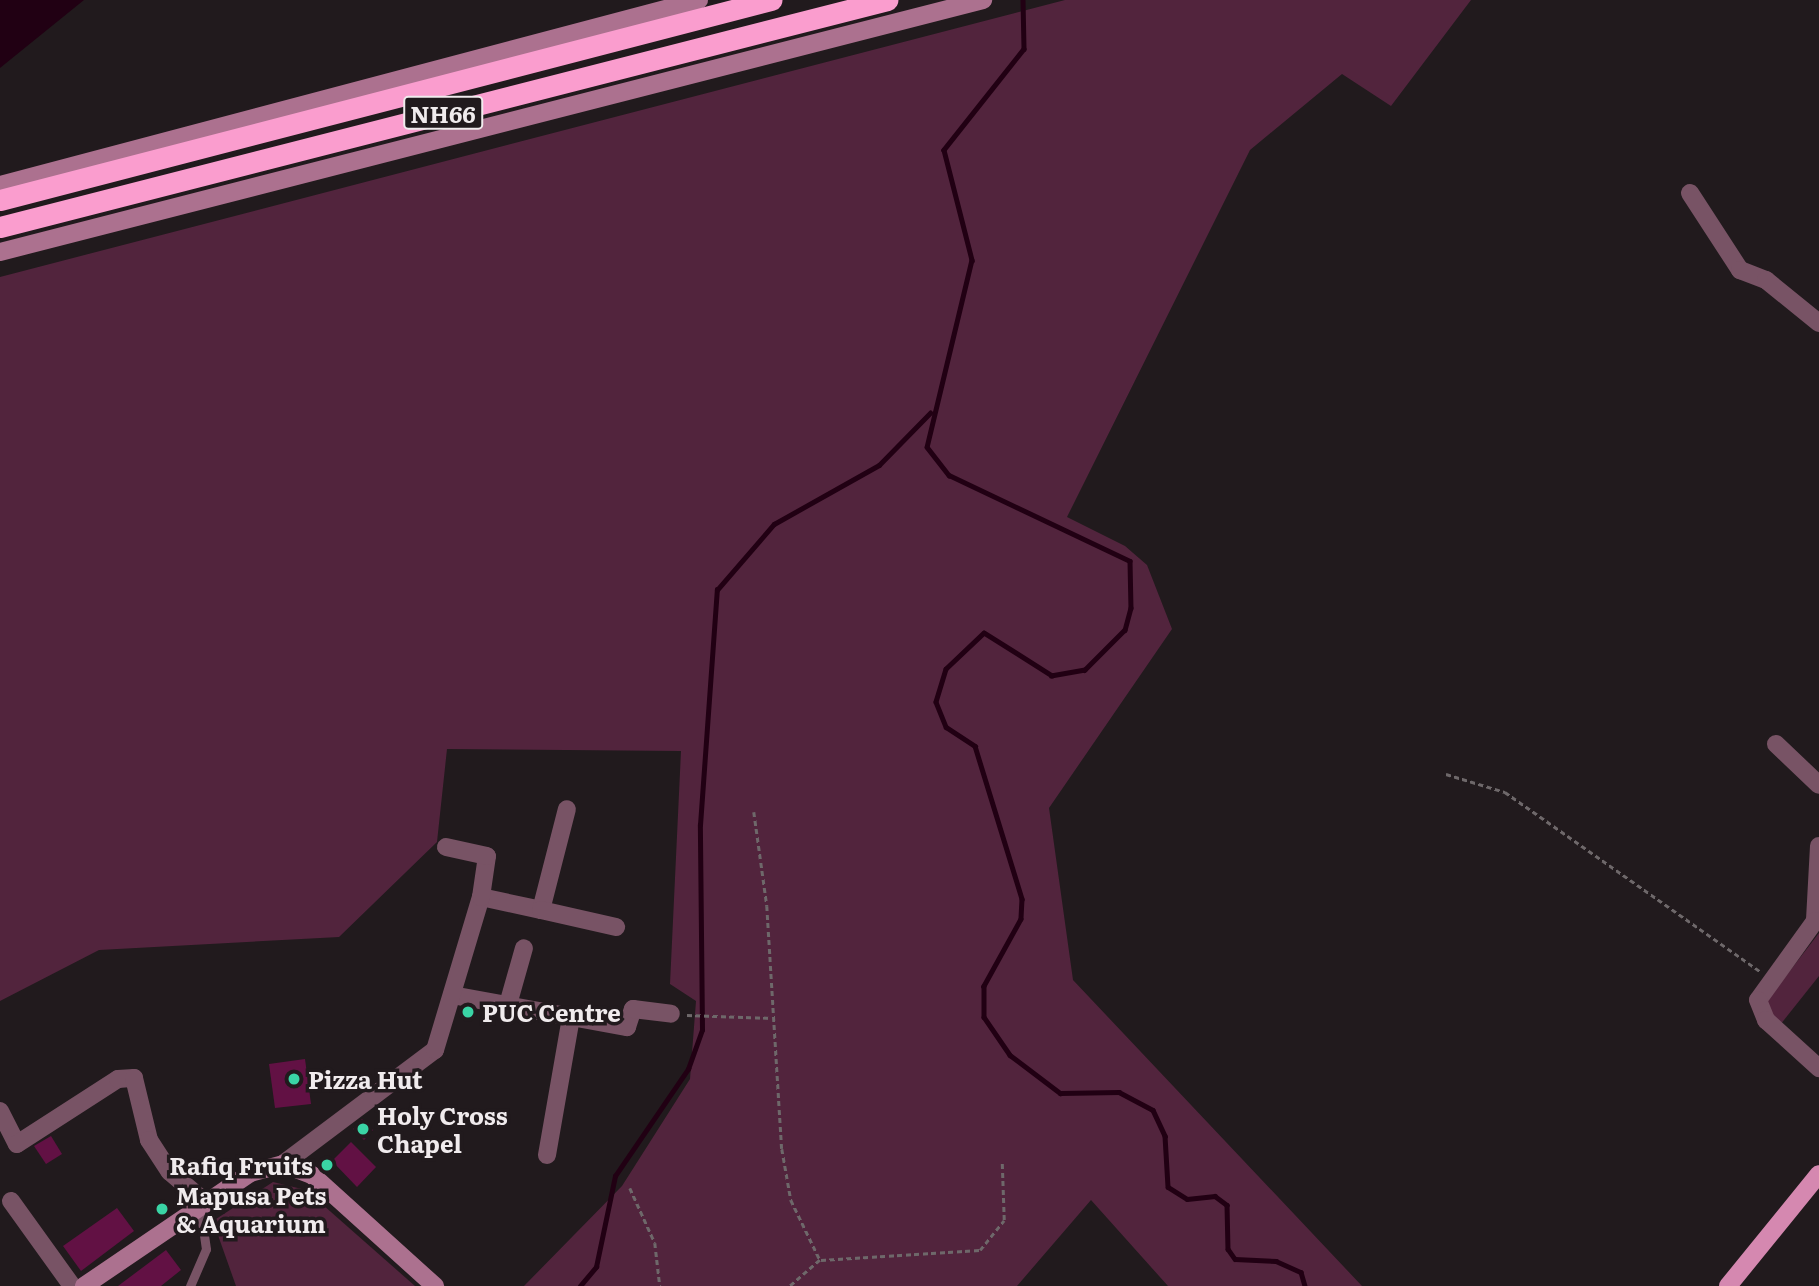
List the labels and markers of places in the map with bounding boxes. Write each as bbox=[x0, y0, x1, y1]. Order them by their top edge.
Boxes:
place label: PUC Centre bbox=[482, 998, 621, 1026]
marker: PUC Centre bbox=[460, 1004, 476, 1020]
place label: Pizza Hut bbox=[308, 1065, 423, 1093]
marker: Pizza Hut bbox=[286, 1071, 302, 1087]
place label: Holy Cross Chapel bbox=[377, 1101, 508, 1157]
marker: Holy Cross Chapel bbox=[355, 1121, 371, 1137]
place label: Rafiq Fruits bbox=[169, 1151, 313, 1179]
marker: Rafiq Fruits bbox=[319, 1157, 335, 1173]
place label: Mapusa Pets & Aquarium bbox=[176, 1181, 326, 1237]
marker: Mapusa Pets & Aquarium bbox=[154, 1201, 170, 1217]

